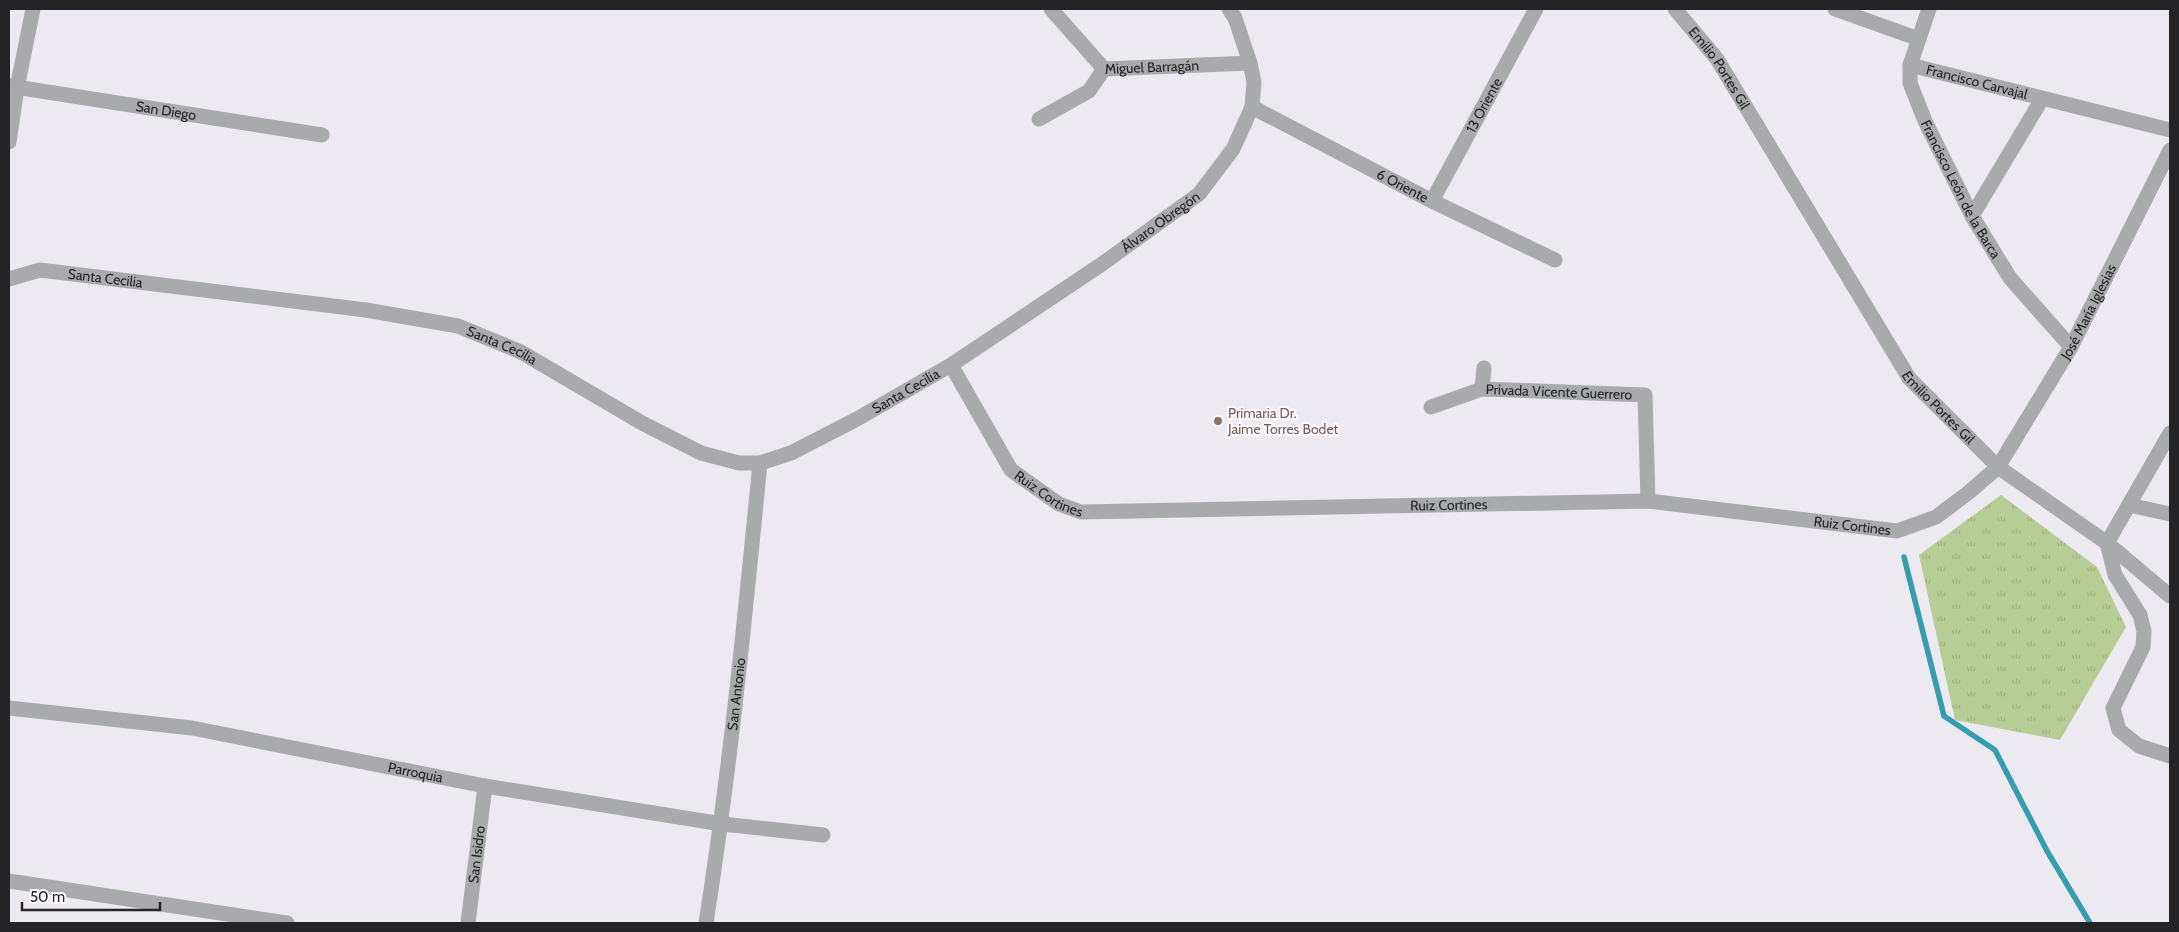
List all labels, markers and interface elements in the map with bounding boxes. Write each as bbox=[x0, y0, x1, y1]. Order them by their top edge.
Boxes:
street label: Emilio Portes Gil bbox=[1685, 23, 1754, 113]
street label: Miguel Barragán bbox=[1104, 56, 1200, 78]
street label: Francisco Carvajal bbox=[1924, 60, 2030, 103]
street label: 13 Oriente bbox=[1462, 74, 1506, 136]
street label: San Diego bbox=[135, 97, 198, 124]
street label: Francisco León de la Barca bbox=[1917, 117, 2005, 262]
street label: 6 Oriente bbox=[1374, 165, 1432, 207]
street label: Álvaro Obregón bbox=[1118, 187, 1203, 256]
street label: José María Iglesias bbox=[2056, 261, 2120, 364]
street label: Santa Cecilia bbox=[67, 264, 144, 292]
street label: Santa Cecilia bbox=[464, 322, 541, 369]
street label: Santa Cecilia bbox=[869, 364, 943, 418]
street label: Emilio Portes Gil bbox=[1898, 368, 1979, 448]
street label: Privada Vicente Guerrero bbox=[1485, 380, 1633, 404]
place label: Primaria Dr. Jaime Torres Bodet bbox=[1227, 404, 1339, 438]
marker: Primaria Dr. Jaime Torres Bodet bbox=[1212, 415, 1224, 427]
street label: Ruiz Cortines bbox=[1011, 466, 1086, 521]
street label: Ruiz Cortines bbox=[1410, 495, 1488, 515]
street label: Ruiz Cortines bbox=[1813, 512, 1892, 539]
street label: San Antonio bbox=[723, 656, 749, 731]
street label: Parroquia bbox=[386, 758, 445, 787]
street label: San Isidro bbox=[464, 824, 489, 884]
scale bar bbox=[22, 880, 160, 912]
text: 50 m bbox=[30, 888, 65, 906]

